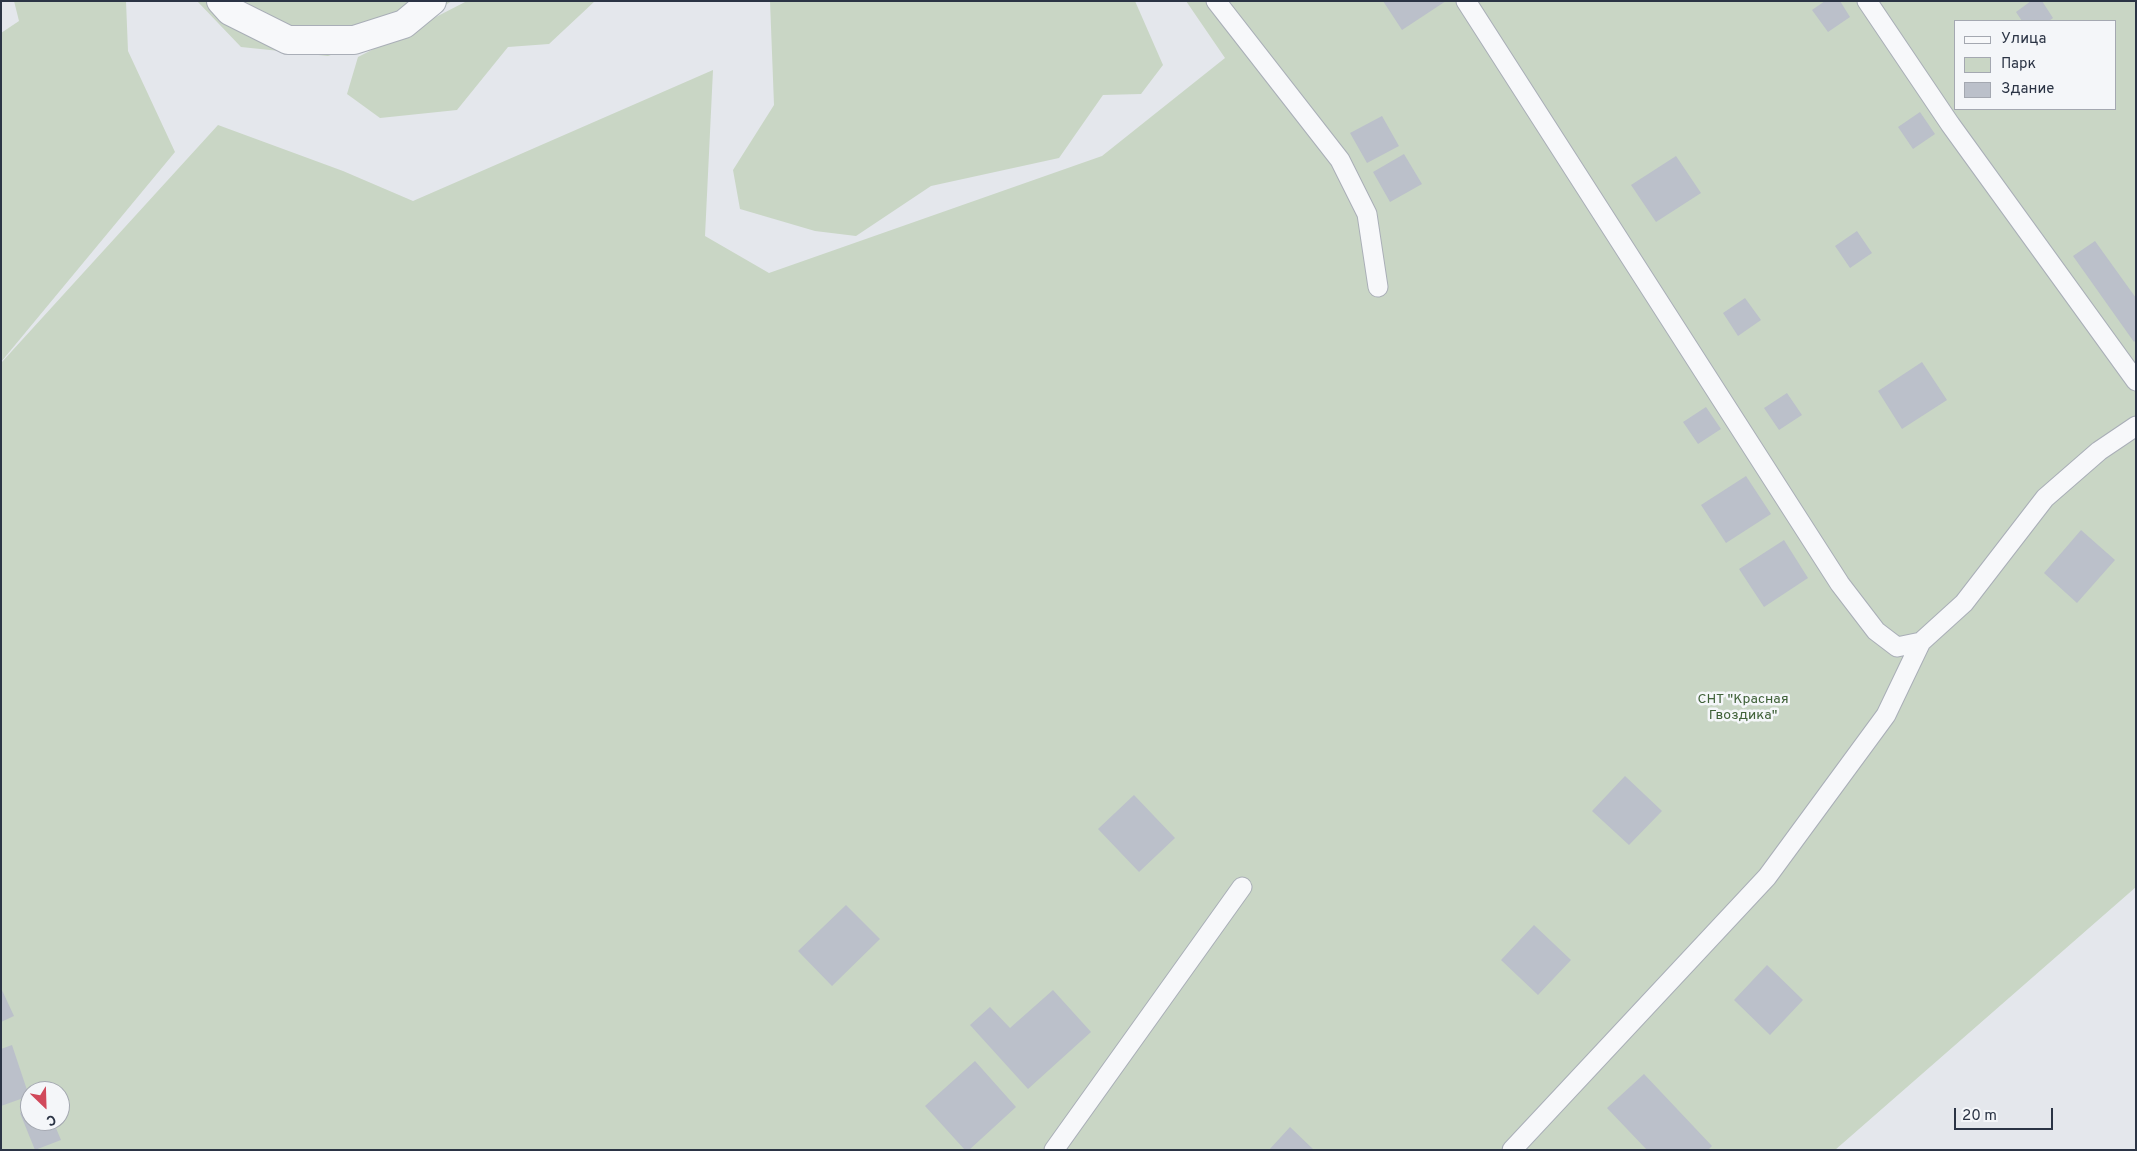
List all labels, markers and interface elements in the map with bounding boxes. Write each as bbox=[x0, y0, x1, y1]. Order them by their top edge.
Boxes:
legend bbox=[1954, 20, 2117, 110]
text: Улица bbox=[2001, 30, 2046, 49]
text: Парк bbox=[2001, 55, 2036, 74]
text: Здание bbox=[2001, 80, 2054, 99]
park label: СНТ "Красная Гвоздика" bbox=[1697, 692, 1789, 724]
north arrow bbox=[20, 1081, 70, 1131]
scale bar bbox=[1957, 1098, 2056, 1130]
text: 20 m bbox=[1962, 1107, 1997, 1126]
text: С bbox=[43, 1110, 58, 1129]

